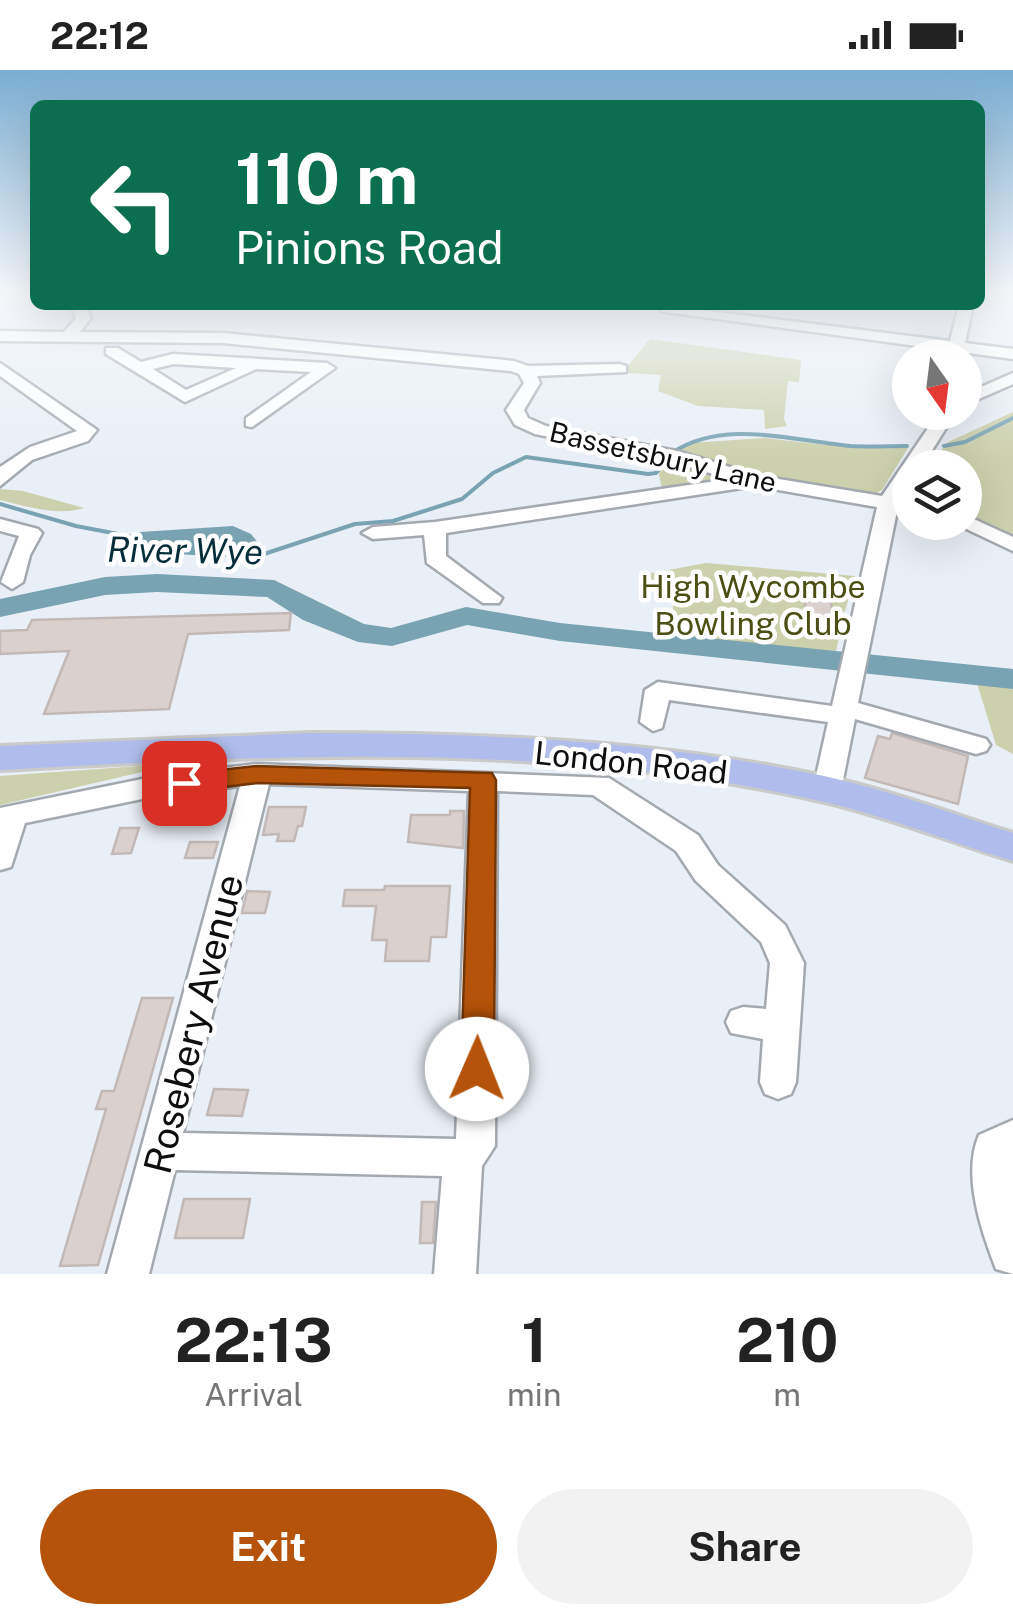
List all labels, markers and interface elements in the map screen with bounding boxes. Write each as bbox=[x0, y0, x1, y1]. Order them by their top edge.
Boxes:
text: 22:12 bbox=[50, 13, 149, 58]
text: 110 m bbox=[235, 137, 419, 220]
icon: left bbox=[70, 140, 200, 270]
text: Pinions Road bbox=[235, 221, 504, 274]
north arrow bbox=[892, 340, 982, 430]
map controls bbox=[892, 340, 982, 540]
street label: Bassetsbury Lane bbox=[546, 414, 780, 499]
button: layers bbox=[892, 450, 982, 540]
water label: River Wye bbox=[107, 529, 263, 572]
park label: High Wycombe Bowling Club bbox=[640, 568, 866, 642]
street label: London Road bbox=[533, 734, 729, 791]
pin bbox=[142, 741, 227, 826]
icon: arrive bbox=[157, 756, 212, 811]
street label: Rosebery Avenue bbox=[135, 870, 252, 1178]
position arrow bbox=[425, 1017, 529, 1121]
text: 22:13 bbox=[175, 1305, 333, 1376]
text: 1 bbox=[521, 1305, 547, 1376]
text: 210 bbox=[736, 1305, 838, 1376]
text: Arrival bbox=[204, 1376, 303, 1413]
text: min bbox=[507, 1376, 561, 1413]
text: m bbox=[773, 1376, 801, 1413]
button: Exit bbox=[40, 1489, 497, 1604]
button: Share bbox=[517, 1489, 973, 1604]

